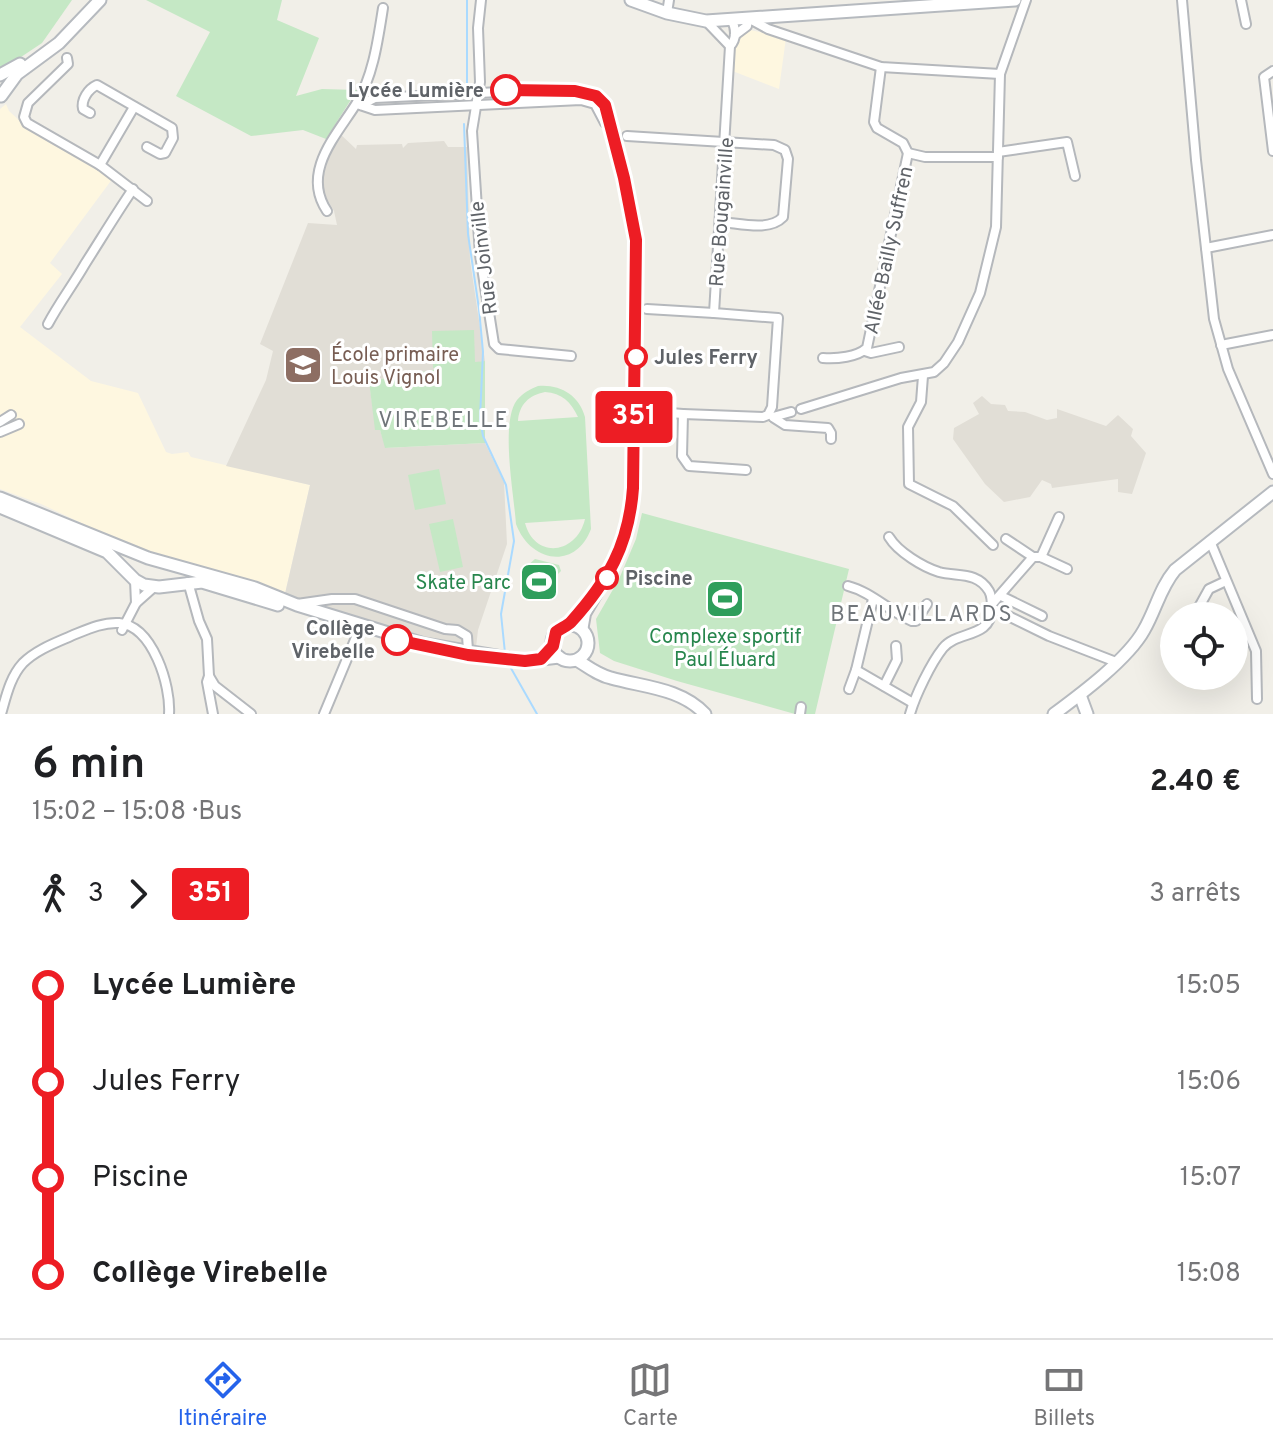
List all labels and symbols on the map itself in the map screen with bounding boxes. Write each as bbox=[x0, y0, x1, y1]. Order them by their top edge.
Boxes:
marker: Lycée Lumière bbox=[491, 75, 521, 105]
place label: Lycée Lumière bbox=[348, 79, 484, 105]
street label: Rue Bougainville bbox=[705, 136, 741, 288]
street label: Allée Bailly Suffren bbox=[859, 164, 920, 337]
street label: Rue Joinville bbox=[465, 199, 505, 316]
place label: École primaire Louis Vignol bbox=[331, 341, 459, 392]
school or university icon: École primaire Louis Vignol bbox=[282, 344, 324, 386]
marker: Jules Ferry bbox=[625, 346, 647, 368]
place label: Jules Ferry bbox=[654, 346, 758, 372]
line badge: 351 bbox=[588, 391, 680, 443]
district label: VIREBELLE bbox=[378, 408, 510, 435]
sports icon: Skate Parc bbox=[518, 561, 560, 603]
marker: Piscine bbox=[596, 567, 618, 589]
place label: Piscine bbox=[625, 567, 693, 593]
place label: Skate Parc bbox=[416, 571, 511, 597]
sports icon: Complexe sportif Paul Éluard bbox=[704, 578, 746, 620]
district label: BEAUVILLARDS bbox=[830, 602, 1014, 629]
place label: Collège Virebelle bbox=[291, 617, 375, 666]
marker: Collège Virebelle bbox=[382, 625, 412, 655]
place label: Complexe sportif Paul Éluard bbox=[649, 625, 801, 674]

